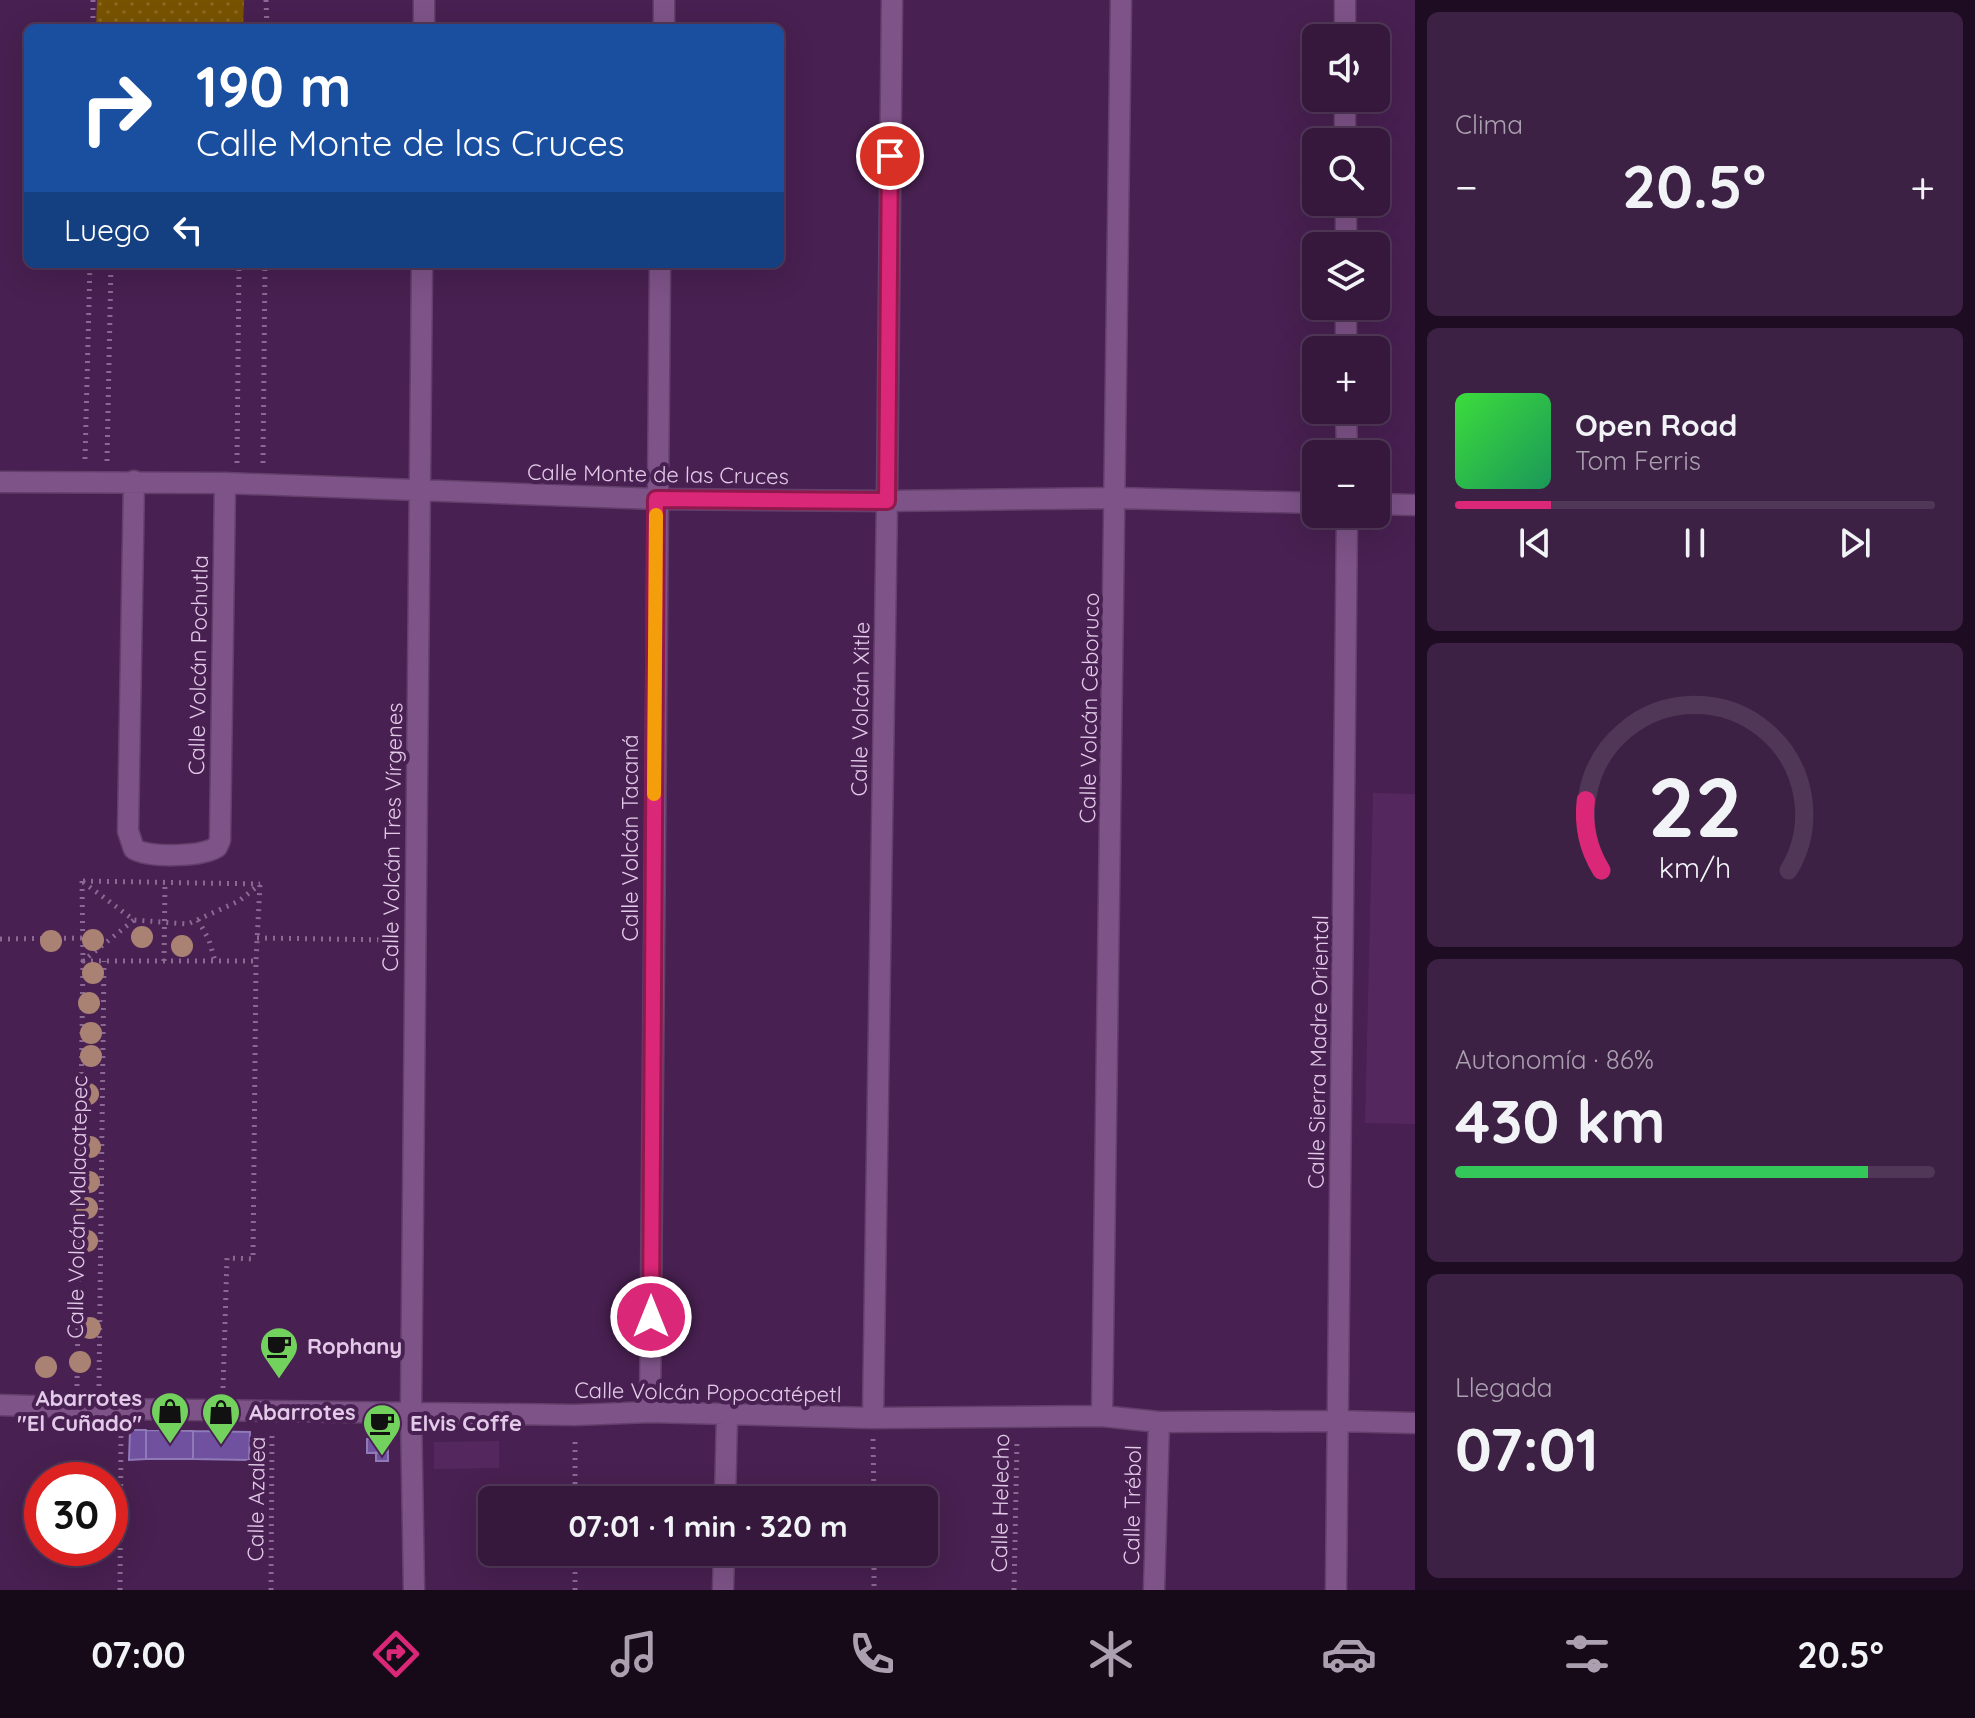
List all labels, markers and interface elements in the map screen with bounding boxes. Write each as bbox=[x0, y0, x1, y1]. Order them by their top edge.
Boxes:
map controls bbox=[1302, 24, 1390, 528]
button: sound bbox=[1302, 24, 1390, 112]
text: 190 m bbox=[196, 51, 351, 121]
icon: right bbox=[64, 56, 168, 160]
text: Clima bbox=[1455, 108, 1523, 141]
text: Calle Monte de las Cruces bbox=[196, 120, 625, 165]
pin bbox=[856, 122, 924, 190]
button: search bbox=[1302, 128, 1390, 216]
icon: arrive bbox=[868, 134, 912, 178]
text: 20.5° bbox=[1622, 148, 1766, 223]
text: − bbox=[1455, 159, 1478, 214]
text: + bbox=[1910, 159, 1935, 214]
icon: left bbox=[166, 208, 210, 252]
text: Luego bbox=[64, 211, 150, 249]
button: layers bbox=[1302, 232, 1390, 320]
button: + bbox=[1302, 336, 1390, 424]
text: Open Road bbox=[1575, 406, 1737, 444]
button: − bbox=[1302, 440, 1390, 528]
text: Tom Ferris bbox=[1575, 444, 1701, 477]
street label: Calle Monte de las Cruces bbox=[527, 458, 789, 490]
icon: previous bbox=[1513, 521, 1557, 565]
icon: pause bbox=[1673, 521, 1717, 565]
icon: next bbox=[1833, 521, 1877, 565]
street label: Calle Volcán Pochutla bbox=[182, 555, 214, 775]
street label: Calle Volcán Ceboruco bbox=[1073, 592, 1105, 824]
street label: Calle Volcán Xitle bbox=[844, 622, 876, 796]
street label: Calle Volcán Tres Vírgenes bbox=[376, 702, 408, 972]
street label: Calle Volcán Tacaná bbox=[616, 735, 644, 941]
text: 22 bbox=[1648, 754, 1742, 858]
text: km/h bbox=[1659, 849, 1731, 885]
street label: Calle Sierra Madre Oriental bbox=[1302, 915, 1334, 1189]
text: Autonomía · 86% bbox=[1455, 1043, 1654, 1076]
street label: Calle Volcán Malacatepec bbox=[61, 1075, 93, 1339]
text: 430 km bbox=[1455, 1083, 1666, 1158]
position arrow bbox=[609, 1275, 693, 1359]
cafe icon: Rophany bbox=[258, 1325, 300, 1380]
place label: Rophany bbox=[307, 1332, 402, 1360]
text: Llegada bbox=[1455, 1371, 1552, 1404]
street label: Calle Volcán Popocatépetl bbox=[574, 1376, 842, 1408]
place label: Abarrotes "El Cuñado" bbox=[17, 1384, 142, 1437]
shop icon: Abarrotes "El Cuñado" bbox=[149, 1390, 191, 1445]
shop icon: Abarrotes bbox=[200, 1391, 242, 1446]
place label: Abarrotes bbox=[249, 1398, 356, 1426]
cafe icon: Elvis Coffe bbox=[361, 1402, 403, 1457]
place label: Elvis Coffe bbox=[410, 1409, 522, 1437]
text: 07:01 bbox=[1455, 1411, 1599, 1486]
street label: Calle Helecho bbox=[985, 1433, 1015, 1573]
street label: Calle Azalea bbox=[241, 1436, 271, 1562]
street label: Calle Trébol bbox=[1117, 1445, 1147, 1565]
speed limit sign: 30 bbox=[24, 1462, 128, 1566]
text: 07:01 · 1 min · 320 m bbox=[568, 1507, 848, 1545]
icon: directions bbox=[368, 1626, 424, 1682]
icon: music bbox=[606, 1626, 662, 1682]
icon: phone bbox=[844, 1626, 900, 1682]
icon: climate bbox=[1083, 1626, 1139, 1682]
icon: car bbox=[1321, 1626, 1377, 1682]
icon: filters bbox=[1559, 1626, 1615, 1682]
text: 07:00 bbox=[91, 1632, 186, 1677]
text: 20.5° bbox=[1797, 1632, 1884, 1677]

